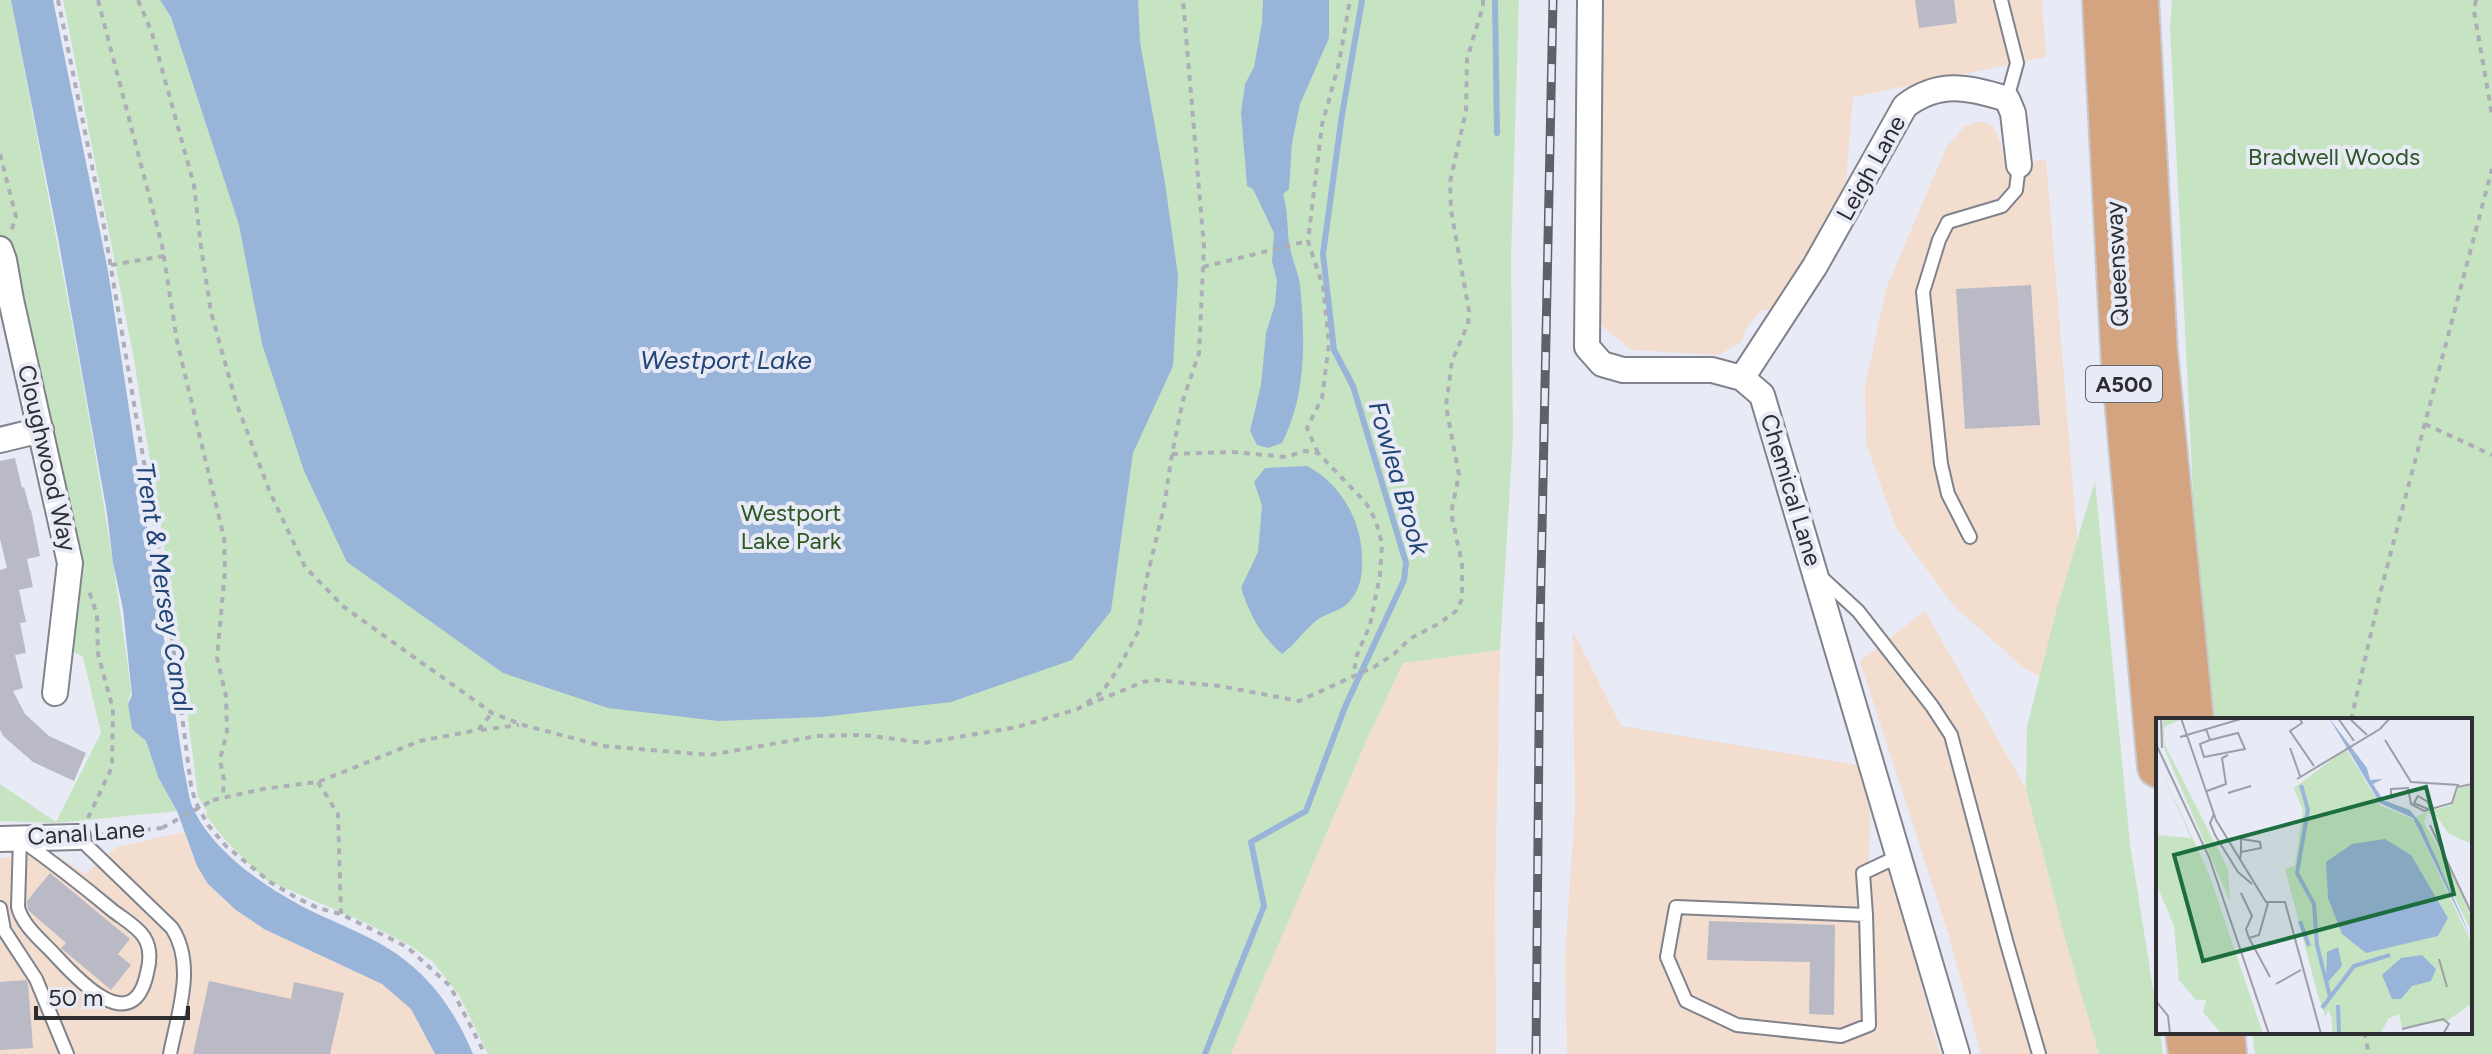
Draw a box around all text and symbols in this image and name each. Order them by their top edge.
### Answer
street label: Leigh Lane [1830,110,1911,225]
park label: Bradwell Woods [2248,142,2420,171]
street label: Queensway [2099,200,2134,328]
water label: Westport Lake [640,344,812,376]
street label: Cloughwood Way [12,362,83,554]
road number: A500 [2086,366,2162,402]
water label: Fowlea Brook [1362,397,1437,560]
street label: Chemical Lane [1755,410,1828,569]
water label: Trent & Mersey Canal [129,460,200,714]
park label: Westport Lake Park [741,498,842,555]
inset map [2156,718,2472,1034]
street label: Canal Lane [26,814,146,851]
scale bar [36,970,188,1020]
text: 50 m [48,983,104,1012]

